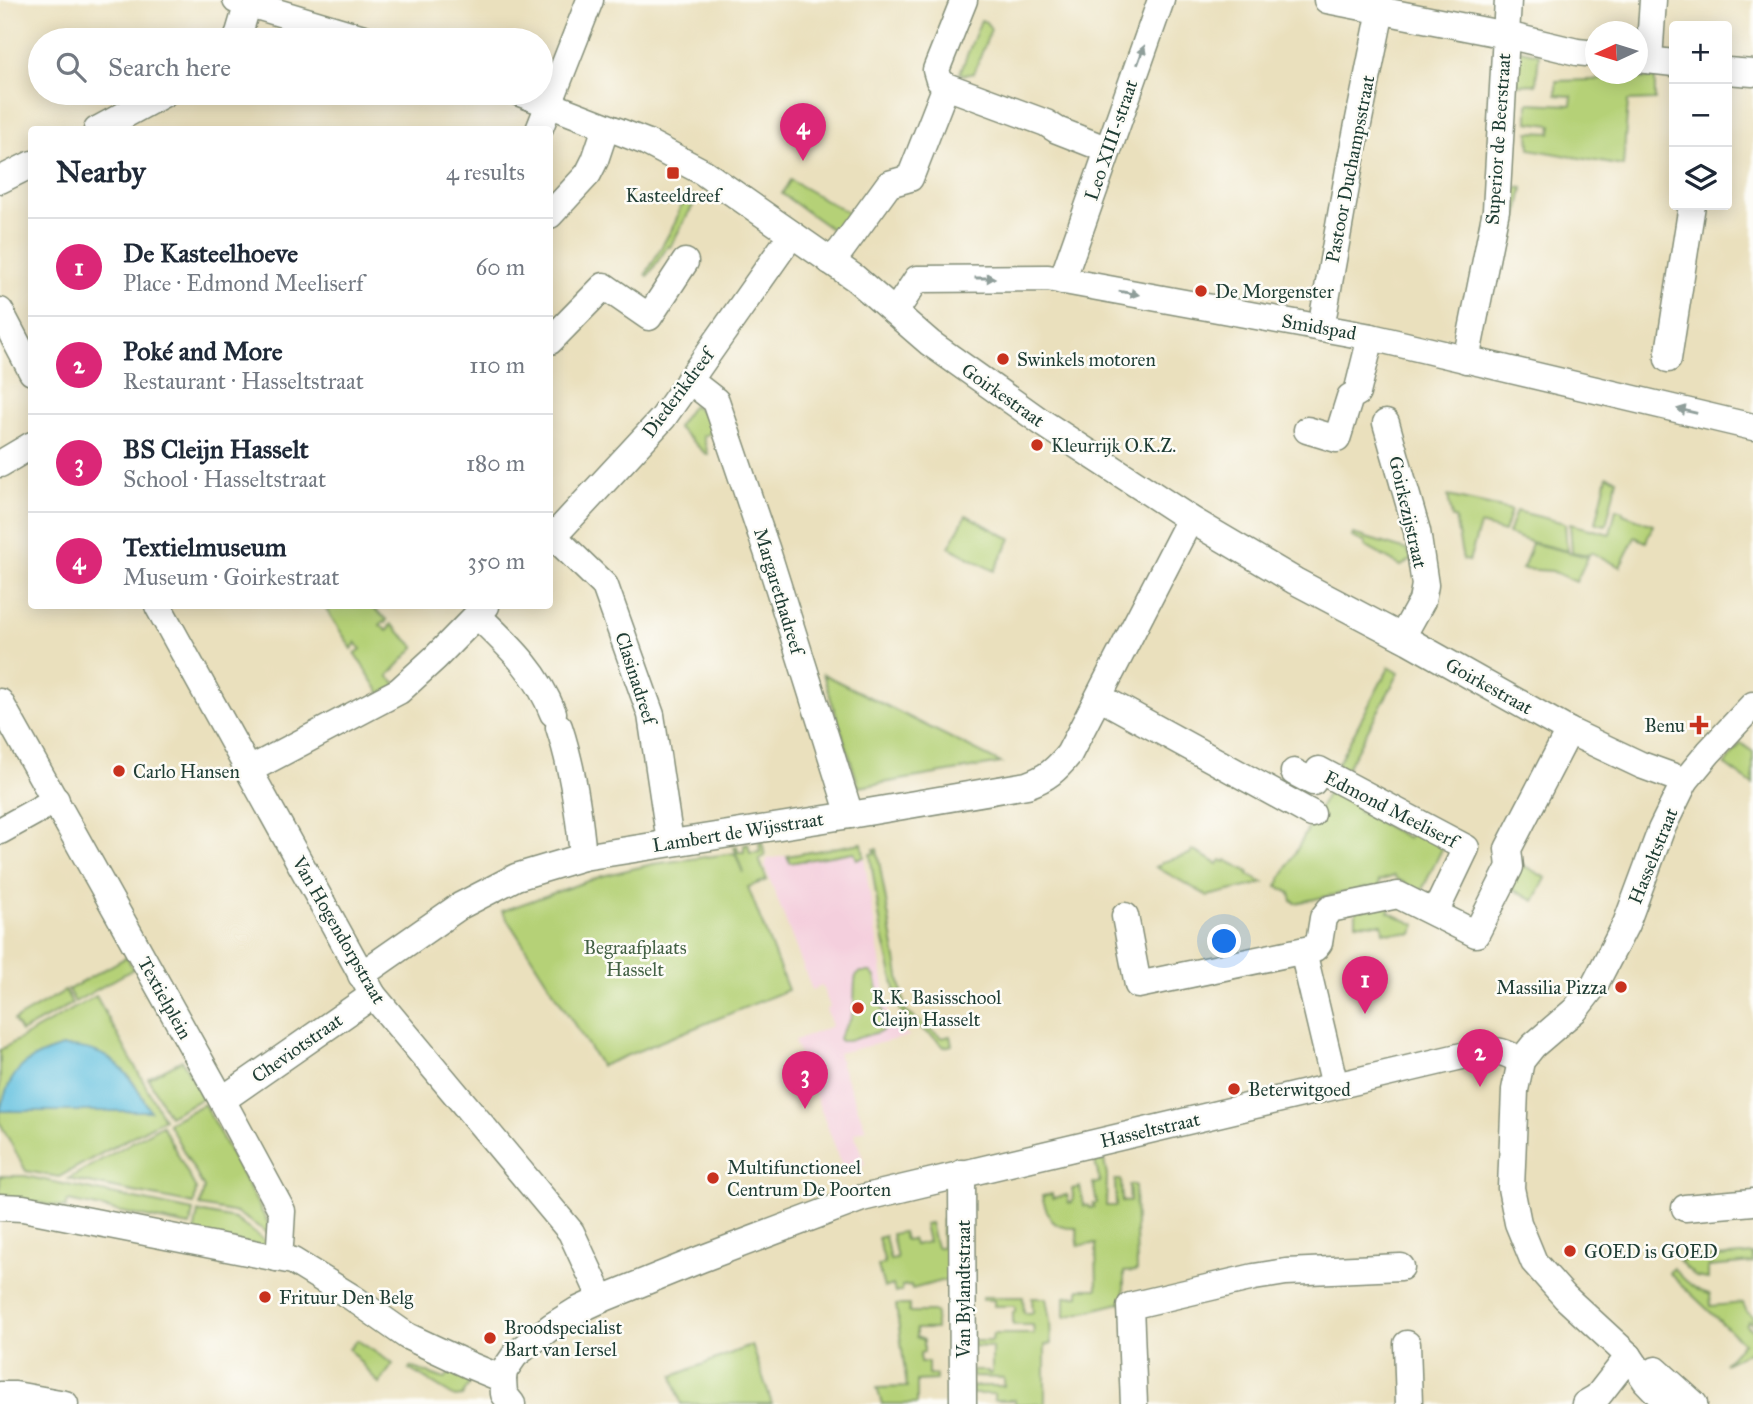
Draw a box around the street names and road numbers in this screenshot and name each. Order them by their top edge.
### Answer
street label: Superior de Beerstraat [1481,52,1515,226]
street label: Pastoor Duchampsstraat [1321,73,1380,265]
street label: Leo XIII-straat [1080,76,1143,203]
street label: Smidspad [1280,309,1359,345]
street label: Diederikdreef [637,342,720,442]
street label: Goirkestraat [957,358,1049,432]
street label: Goirkezijstraat [1384,454,1432,571]
street label: Margarethadreef [748,525,810,660]
street label: Clasinadreef [610,629,662,729]
street label: Goirkestraat [1441,653,1537,719]
street label: Edmond Meeliserf [1320,765,1464,854]
street label: Hasseltstraat [1623,804,1683,907]
street label: Lambert de Wijsstraat [651,807,825,857]
street label: Van Hogendorpstraat [286,851,391,1009]
street label: Textielplein [133,953,197,1043]
street label: Cheviotstraat [247,1008,347,1088]
street label: Hasseltstraat [1098,1107,1202,1153]
street label: Van Bylandtstraat [952,1219,975,1359]

